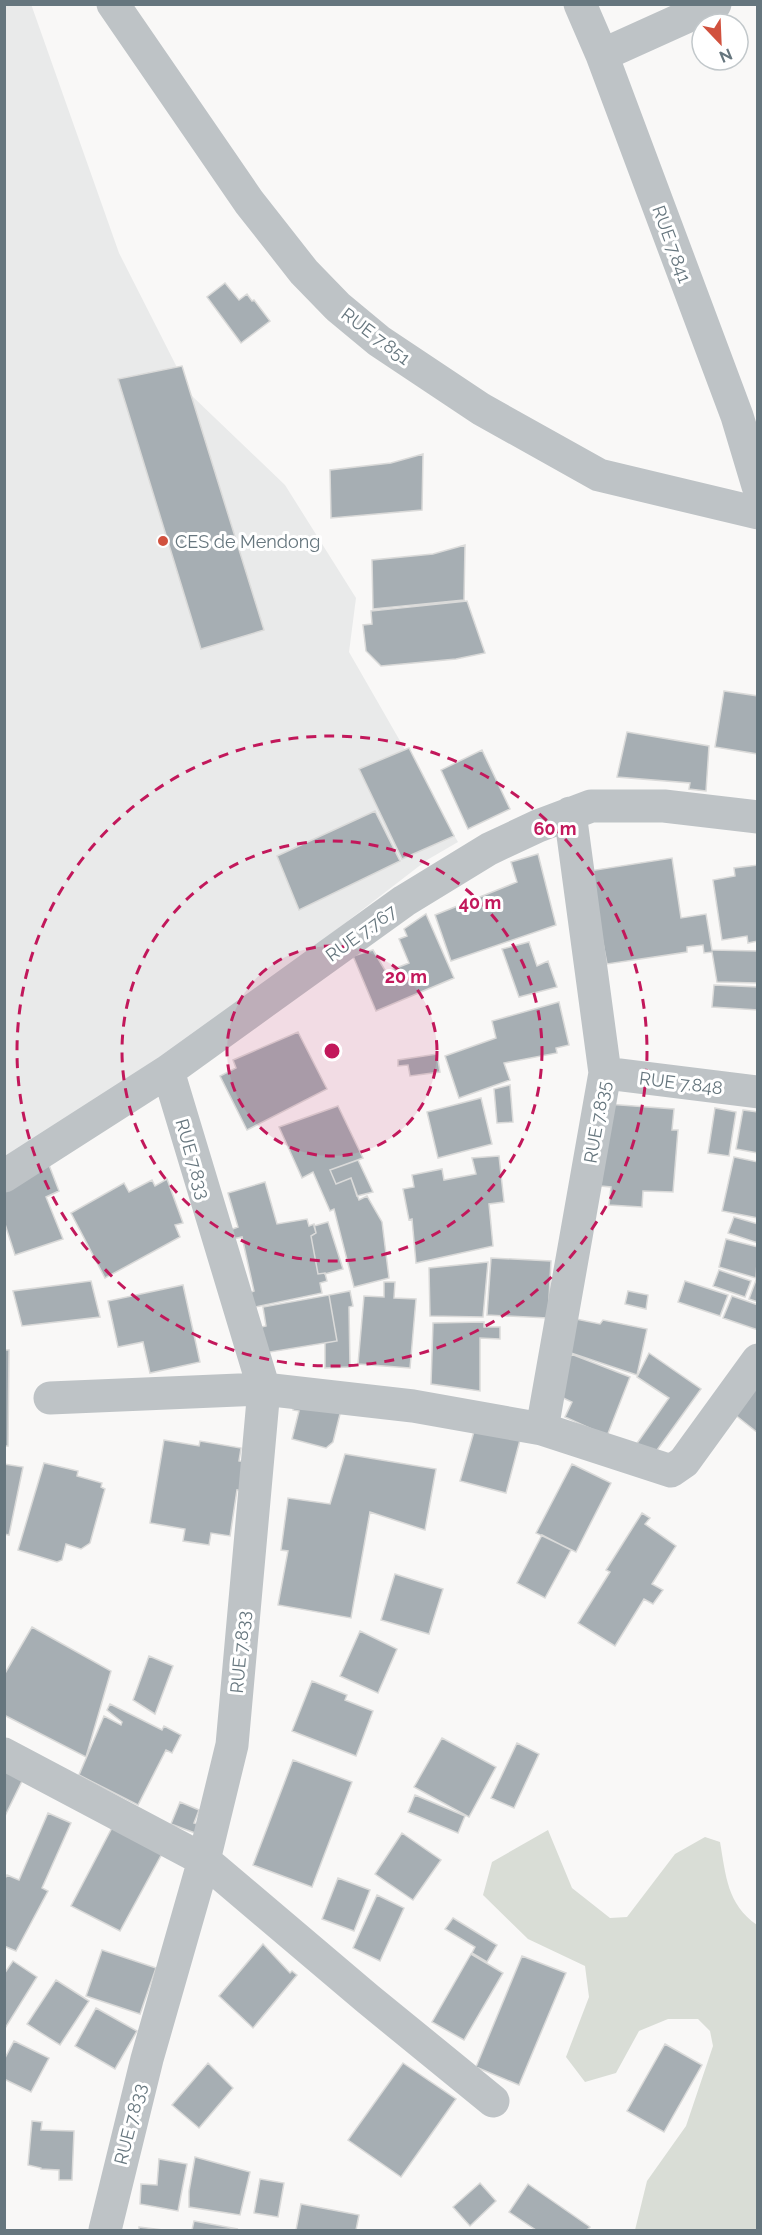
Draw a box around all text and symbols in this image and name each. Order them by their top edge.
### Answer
north arrow [690,12,750,72]
text: N [716,44,735,66]
street label: RUE 7.841 [648,202,696,286]
street label: RUE 7.851 [337,303,415,369]
place label: CES de Mendong [175,531,320,552]
marker: CES de Mendong [156,534,170,548]
text: 60 m [533,818,577,839]
text: 40 m [459,892,501,913]
street label: RUE 7.767 [321,900,401,966]
text: 20 m [385,966,427,987]
centre of rings [322,1041,342,1061]
street label: RUE 7.848 [638,1067,724,1099]
street label: RUE 7.835 [579,1079,615,1165]
street label: RUE 7.833 [172,1116,214,1202]
street label: RUE 7.833 [226,1610,254,1694]
street label: RUE 7.833 [110,2081,150,2167]

